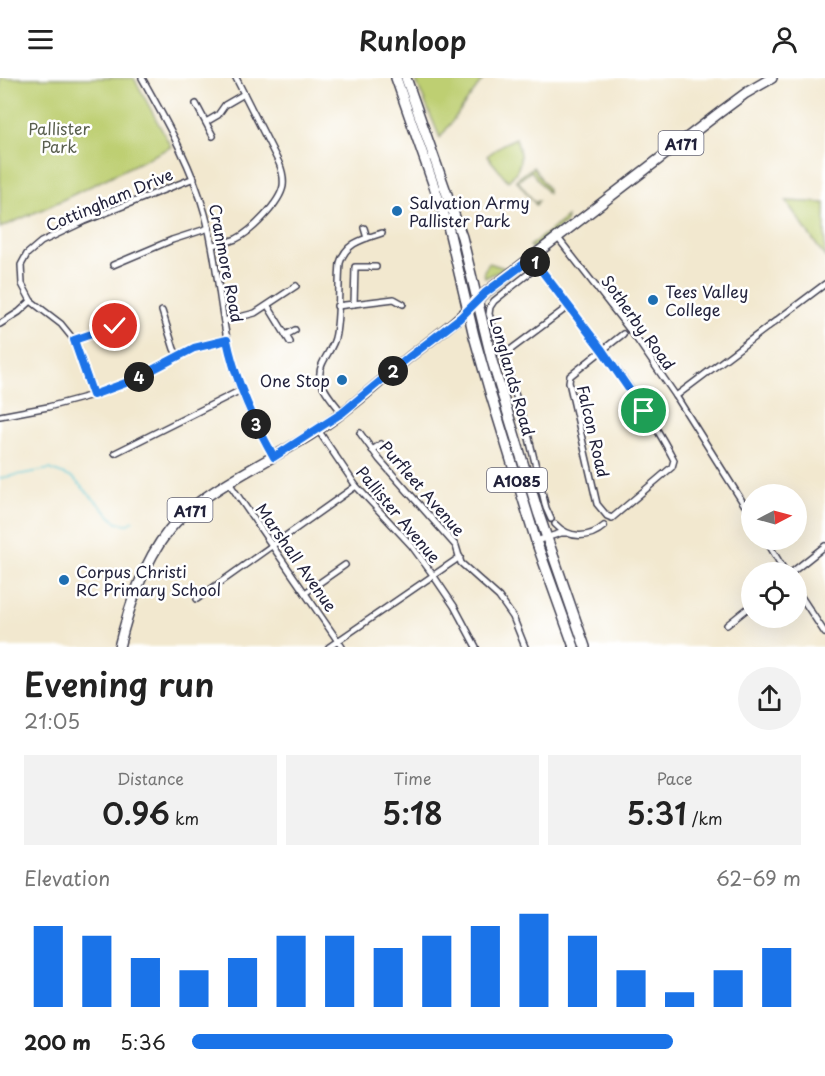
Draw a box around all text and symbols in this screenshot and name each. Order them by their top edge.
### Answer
text: Runloop [359,19,466,60]
icon: menu [24,23,57,56]
icon: person [768,23,801,56]
park label: Pallister Park [28,116,90,158]
road number: A171 [658,131,704,155]
street label: Cottingham Drive [42,161,176,237]
place label: Salvation Army Pallister Park [409,190,530,232]
street label: Cranmore Road [204,202,250,324]
marker: Salvation Army Pallister Park [390,204,404,218]
pin: 1 [520,247,550,277]
text: 1 [531,250,539,274]
street label: Sotherby Road [596,270,682,374]
place label: Tees Valley College [665,279,748,321]
marker: Tees Valley College [646,293,660,307]
pin [89,300,140,351]
icon: check [98,309,131,342]
street label: Longlands Road [485,314,541,438]
pin: 2 [378,356,408,386]
text: 2 [387,359,399,383]
pin: 4 [124,362,154,392]
text: 4 [134,365,144,389]
place label: One Stop [260,368,330,392]
marker: One Stop [335,373,349,387]
street label: Falcon Road [572,382,616,480]
pin [618,385,669,436]
icon: arrive [627,394,660,427]
pin: 3 [241,409,271,439]
text: 3 [251,412,261,436]
street label: Purfleet Avenue [375,435,471,541]
street label: Pallister Avenue [351,460,447,568]
road number: A1085 [487,468,547,492]
north arrow [741,484,807,550]
map controls [741,484,807,628]
road number: A171 [168,498,213,522]
street label: Marshall Avenue [251,498,344,616]
place label: Corpus Christi RC Primary School [76,559,221,601]
button: locate [741,562,807,628]
marker: Corpus Christi RC Primary School [57,573,71,587]
text: Evening run [24,658,215,708]
button: share [738,667,801,730]
text: 21:05 [24,706,80,736]
text: Distance [117,766,184,790]
text: Time [394,766,431,790]
text: Pace [656,766,693,790]
text: 0.96 [102,790,170,835]
text: 5:18 [382,790,443,835]
text: 5:31 [627,790,687,835]
text: km [170,806,199,830]
text: /km [687,806,722,830]
text: Elevation [24,863,110,893]
text: 62–69 m [716,863,801,893]
text: 200 m [24,1027,91,1057]
text: 5:36 [120,1027,166,1057]

